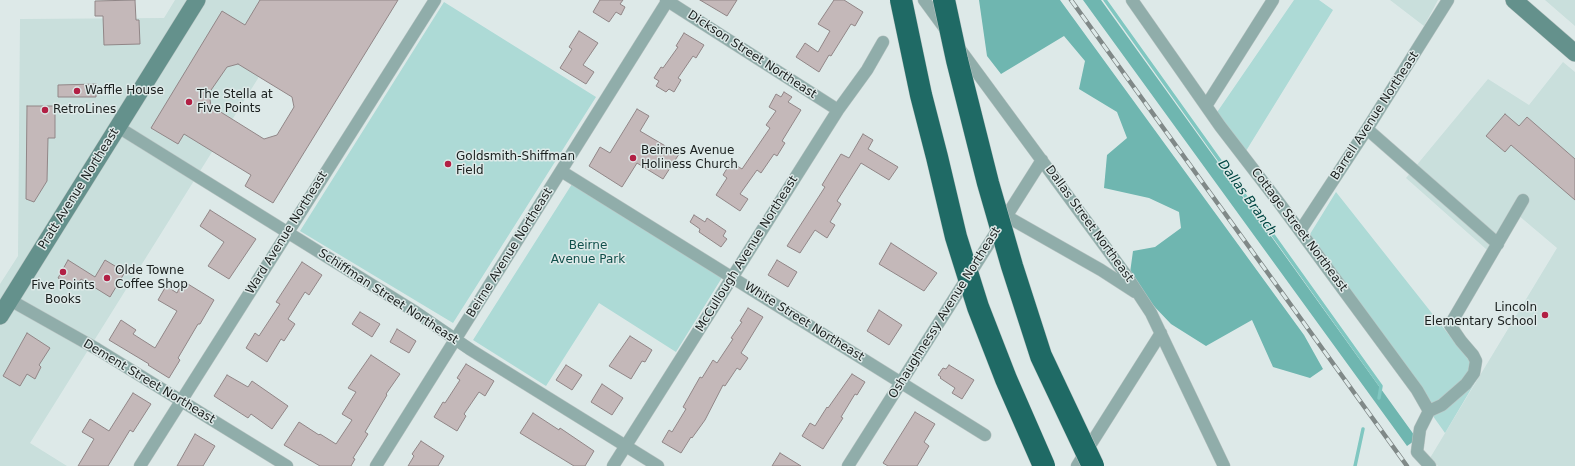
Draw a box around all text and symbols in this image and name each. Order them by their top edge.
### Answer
street label: Dickson Street Northeast [685,8,819,102]
street label: Barrell Avenue Northeast [1328,49,1422,183]
place label: Waffle House [85,84,164,98]
marker: Waffle House [72,86,82,96]
place label: The Stella at Five Points [197,88,273,116]
marker: The Stella at Five Points [184,97,194,107]
place label: RetroLines [53,103,116,117]
marker: RetroLines [40,105,50,115]
street label: Pratt Avenue Northeast [36,126,122,252]
place label: Beirnes Avenue Holiness Church [641,144,738,172]
place label: Goldsmith-Shiffman Field [456,150,575,178]
marker: Beirnes Avenue Holiness Church [628,153,638,163]
water label: Dallas Branch [1214,157,1280,239]
marker: Goldsmith-Shiffman Field [443,159,453,169]
street label: Dallas Street Northeast [1042,163,1136,285]
street label: Cottage Street Northeast [1248,165,1350,295]
street label: Ward Avenue Northeast [243,169,331,297]
street label: McCullough Avenue Northeast [693,173,801,335]
street label: Beirne Avenue Northeast [464,186,556,320]
street label: Oshaughnessy Avenue Northeast [886,225,1004,401]
park label: Beirne Avenue Park [551,239,625,267]
street label: Schiffman Street Northeast [316,246,460,348]
place label: Olde Towne Coffee Shop [115,264,188,292]
marker: Five Points Books [58,267,68,277]
marker: Olde Towne Coffee Shop [102,273,112,283]
place label: Five Points Books [31,279,95,307]
street label: White Street Northeast [742,279,866,365]
place label: Lincoln Elementary School [1424,301,1537,329]
marker: Lincoln Elementary School [1540,310,1550,320]
street label: Dement Street Northeast [80,337,218,427]

